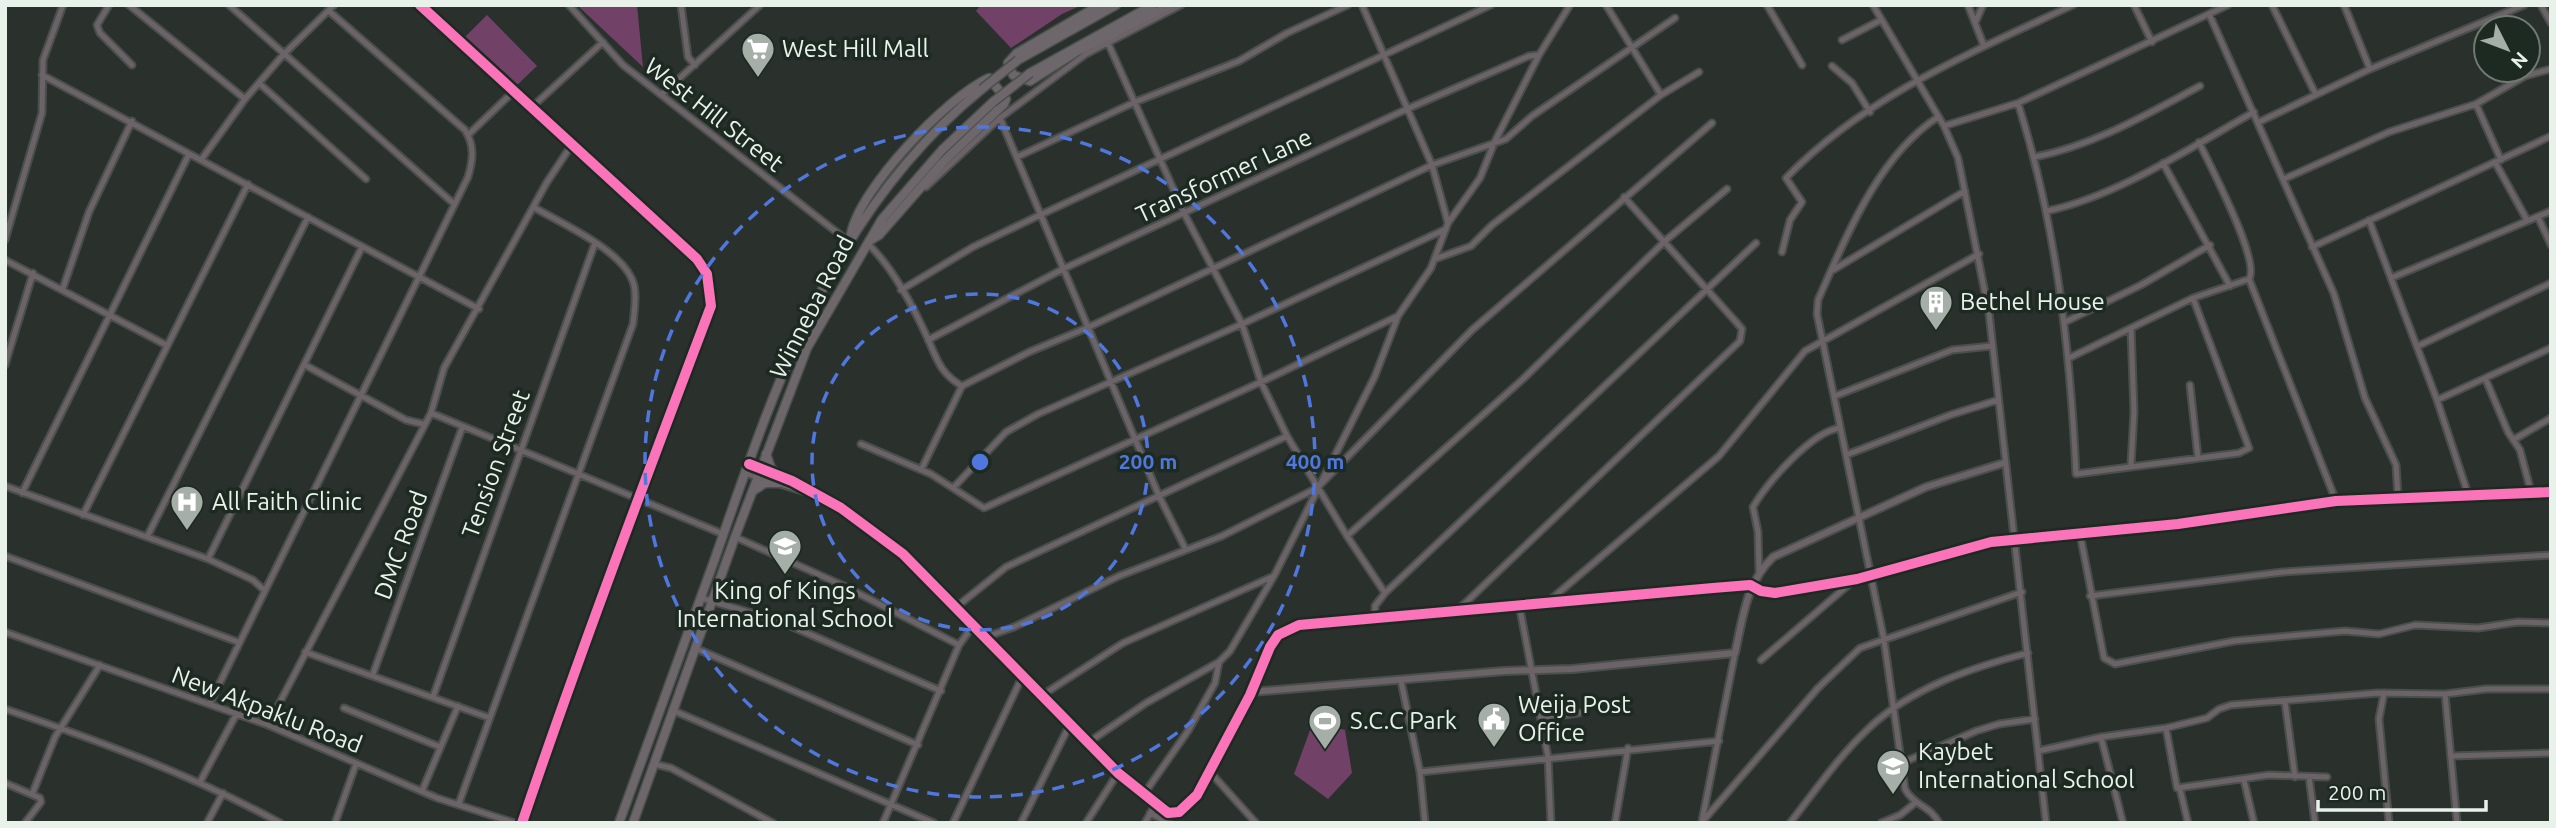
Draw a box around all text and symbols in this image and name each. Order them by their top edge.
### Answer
north arrow [2472,14,2542,84]
supermarket icon: West Hill Mall [739,30,777,79]
place label: West Hill Mall [782,35,929,62]
text: N [2507,48,2533,73]
street label: West Hill Street [640,52,789,177]
street label: Transformer Lane [1132,123,1316,228]
street label: Winneba Road [764,231,859,383]
building icon: Bethel House [1917,283,1955,332]
place label: Bethel House [1960,288,2105,315]
street label: Tension Street [456,386,535,542]
text: 200 m [1119,449,1177,473]
text: 400 m [1286,449,1344,473]
centre of rings [968,450,992,474]
hospital icon: All Faith Clinic [168,483,206,532]
street label: DMC Road [368,487,433,603]
place label: All Faith Clinic [212,488,362,515]
school or university icon: King of Kings International School [766,527,804,576]
place label: King of Kings International School [677,577,893,632]
street label: New Akpaklu Road [168,661,366,758]
place label: Weija Post Office [1518,691,1631,746]
public building icon: Weija Post Office [1475,700,1513,749]
sports icon: S.C.C Park [1306,702,1344,751]
place label: S.C.C Park [1350,707,1457,734]
place label: Kaybet International School [1918,738,2135,793]
school or university icon: Kaybet International School [1874,747,1912,796]
scale bar [2318,768,2486,812]
text: 200 m [2328,780,2386,804]

